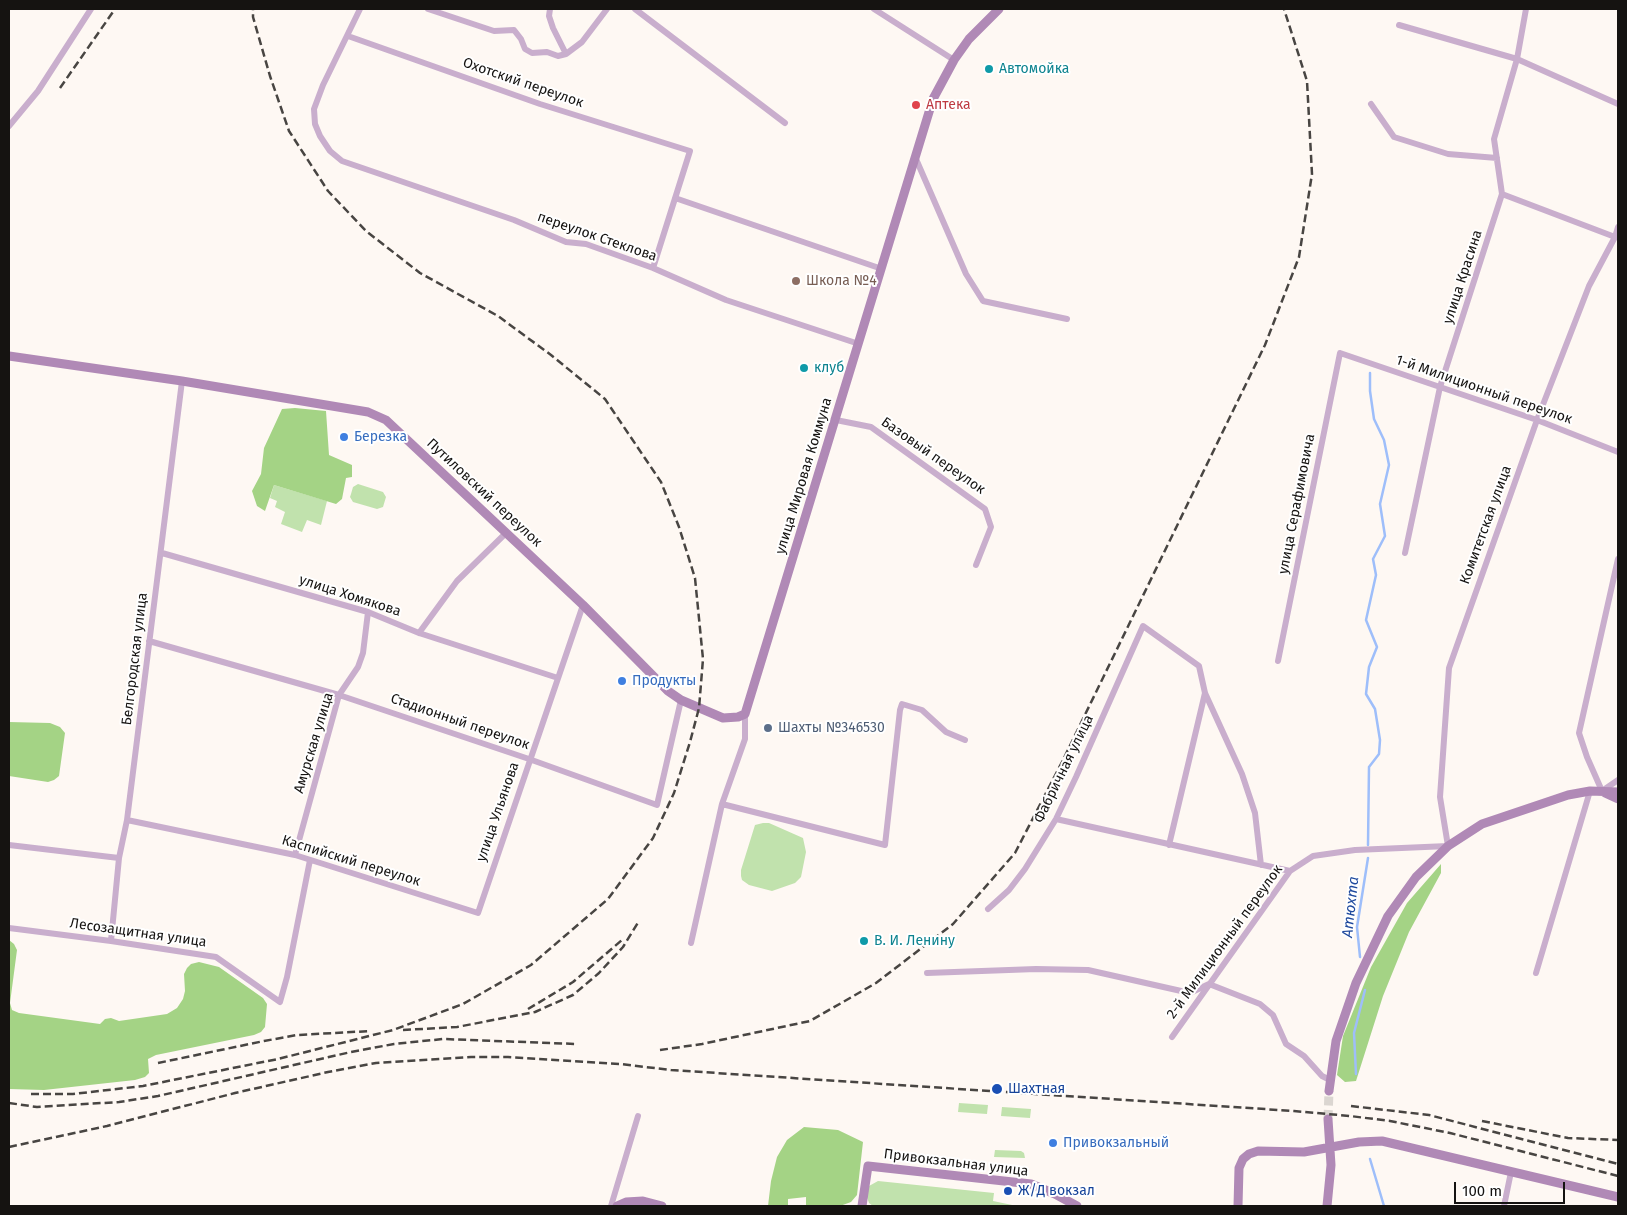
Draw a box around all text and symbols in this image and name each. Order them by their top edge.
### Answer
street label: Охотский переулок [460,54,586,112]
place label: Автомойка [999,61,1069,77]
marker: Автомойка [983,63,995,75]
place label: Аптека [926,97,971,113]
marker: Аптека [910,99,922,111]
street label: переулок Стеклова [535,209,659,265]
street label: улица Красина [1440,228,1486,326]
place label: Школа №4 [806,273,877,289]
marker: Школа №4 [790,275,802,287]
street label: 1-й Милиционный переулок [1394,352,1574,428]
place label: клуб [814,360,844,376]
marker: клуб [798,362,810,374]
street label: улица Мировая Коммуна [772,396,836,556]
street label: Базовый переулок [878,414,988,498]
place label: Березка [354,429,407,445]
marker: Березка [338,431,350,443]
street label: улица Серафимовича [1275,432,1319,576]
street label: Путиловский переулок [423,435,545,551]
street label: Комитетская улица [1457,463,1515,587]
street label: улица Хомякова [297,572,403,620]
street label: Белгородская улица [119,592,151,726]
place label: Продукты [632,673,696,689]
marker: Продукты [616,675,628,687]
street label: Стадионный переулок [388,690,532,754]
street label: Амурская улица [291,691,337,795]
street label: Фабричная улица [1031,712,1097,826]
place label: Шахты №346530 [778,720,885,736]
marker: Шахты №346530 [762,722,774,734]
street label: улица Ульянова [473,760,523,864]
street label: Каспийский переулок [280,832,422,890]
street label: 2-й Милиционный переулок [1163,862,1287,1022]
water label: Атюхта [1339,876,1363,938]
street label: Лесозащитная улица [69,915,207,951]
place label: В. И. Ленину [874,933,955,949]
marker: В. И. Ленину [858,935,870,947]
place label: Шахтная [1008,1081,1065,1097]
marker: Шахтная [990,1082,1004,1096]
place label: Привокзальный [1063,1135,1169,1151]
marker: Привокзальный [1047,1137,1059,1149]
street label: Привокзальная улица [883,1146,1029,1180]
scale bar [1457,1172,1568,1204]
text: 100 m [1462,1182,1502,1200]
place label: Ж/Д вокзал [1018,1183,1095,1199]
marker: Ж/Д вокзал [1002,1185,1014,1197]

